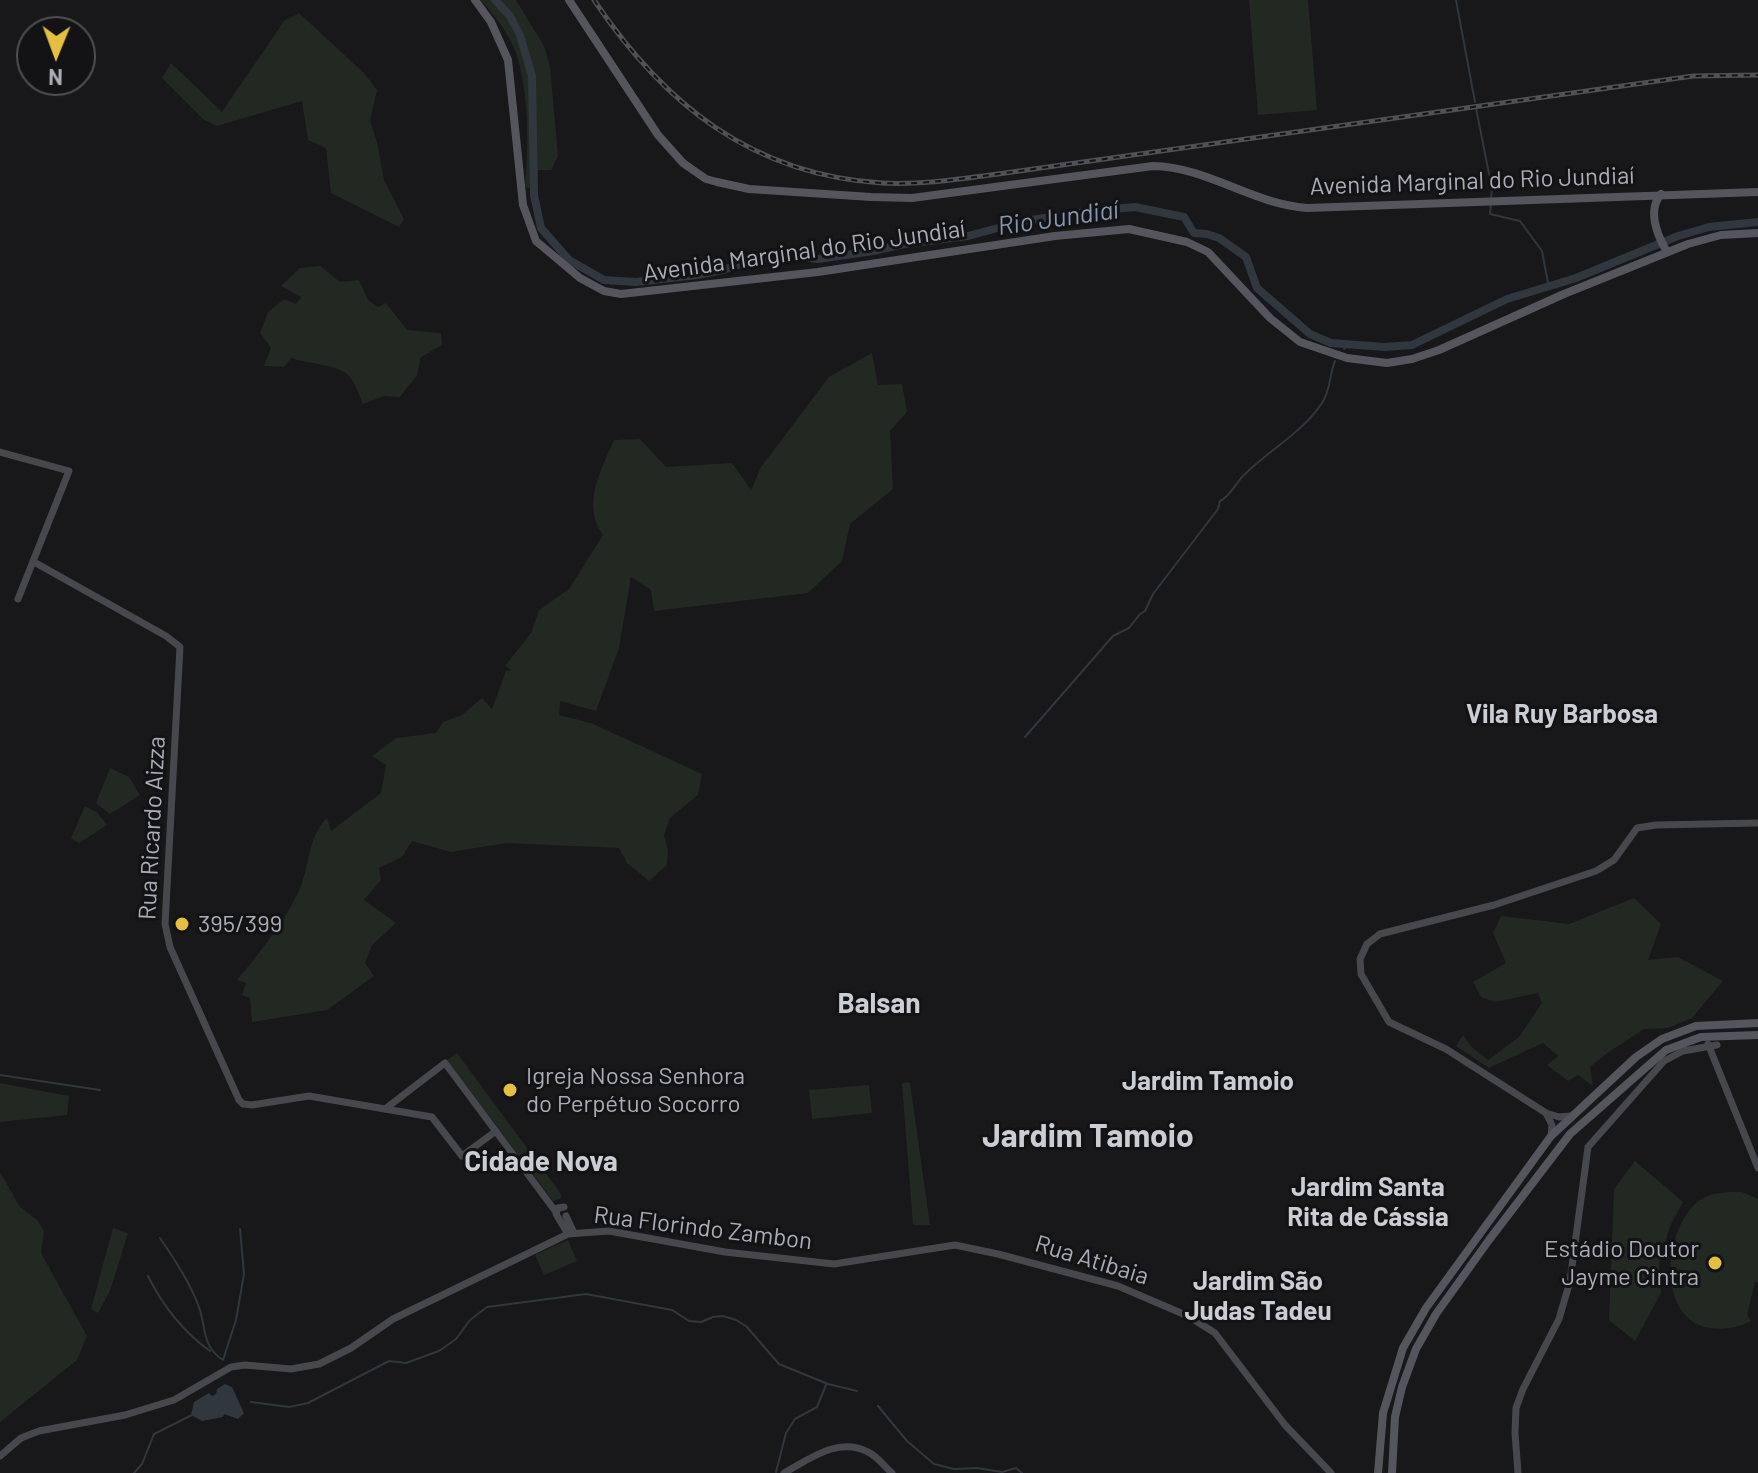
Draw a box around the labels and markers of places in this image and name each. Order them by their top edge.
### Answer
place label: 395/399 [198,910,282,938]
marker: 395/399 [173,915,191,933]
place label: Igreja Nossa Senhora do Perpétuo Socorro [526,1062,745,1118]
marker: Igreja Nossa Senhora do Perpétuo Socorro [501,1081,519,1099]
place label: Estádio Doutor Jayme Cintra [1544,1235,1699,1291]
marker: Estádio Doutor Jayme Cintra [1706,1254,1724,1272]

